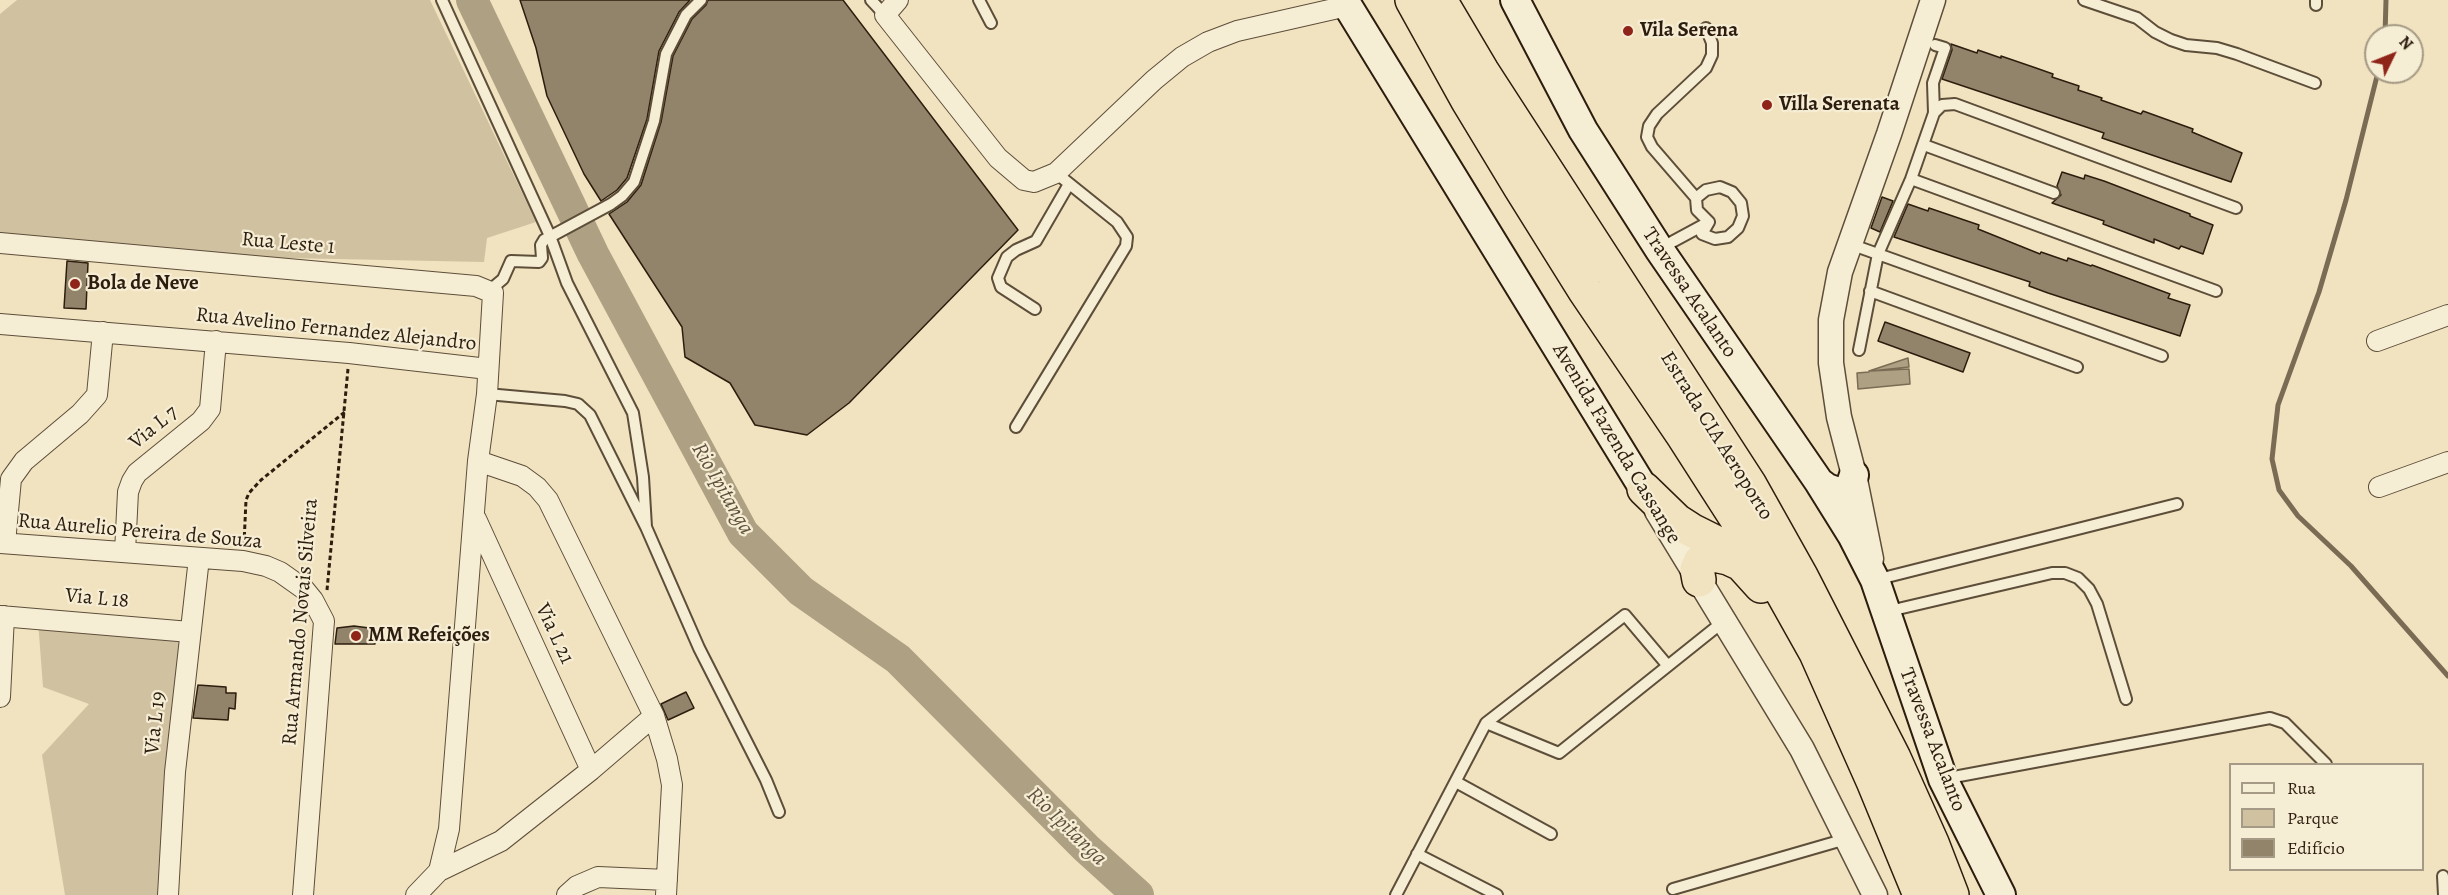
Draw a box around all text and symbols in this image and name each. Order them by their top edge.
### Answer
place label: Vila Serena [1640,18,1738,44]
marker: Vila Serena [1621,24,1635,38]
north arrow [2364,24,2424,84]
text: N [2394,31,2418,55]
place label: Villa Serenata [1779,92,1900,118]
marker: Villa Serenata [1760,98,1774,112]
street label: Travessa Acalanto [1636,223,1742,363]
street label: Rua Leste 1 [240,227,336,261]
place label: Bola de Neve [87,271,199,297]
marker: Bola de Neve [68,277,82,291]
street label: Rua Avelino Fernandez Alejandro [194,303,478,357]
street label: Avenida Fazenda Cassange [1546,339,1686,549]
street label: Estrada CIA Aeroporto [1654,347,1778,525]
street label: Via L 7 [125,401,183,455]
water label: Rio Ipitanga [685,438,759,540]
street label: Rua Armando Novais Silveira [278,497,324,747]
street label: Rua Aurelio Pereira de Souza [17,509,263,555]
street label: Via L 18 [64,584,130,614]
street label: Via L 21 [529,600,579,668]
place label: MM Refeições [368,623,490,649]
marker: MM Refeições [349,629,363,643]
street label: Travessa Acalanto [1893,665,1971,815]
street label: Via L 19 [140,690,172,756]
legend [2229,763,2424,871]
text: Rua [2287,776,2316,800]
water label: Rio Ipitanga [1020,782,1112,872]
text: Parque [2287,806,2339,830]
text: Edifício [2287,836,2345,860]

